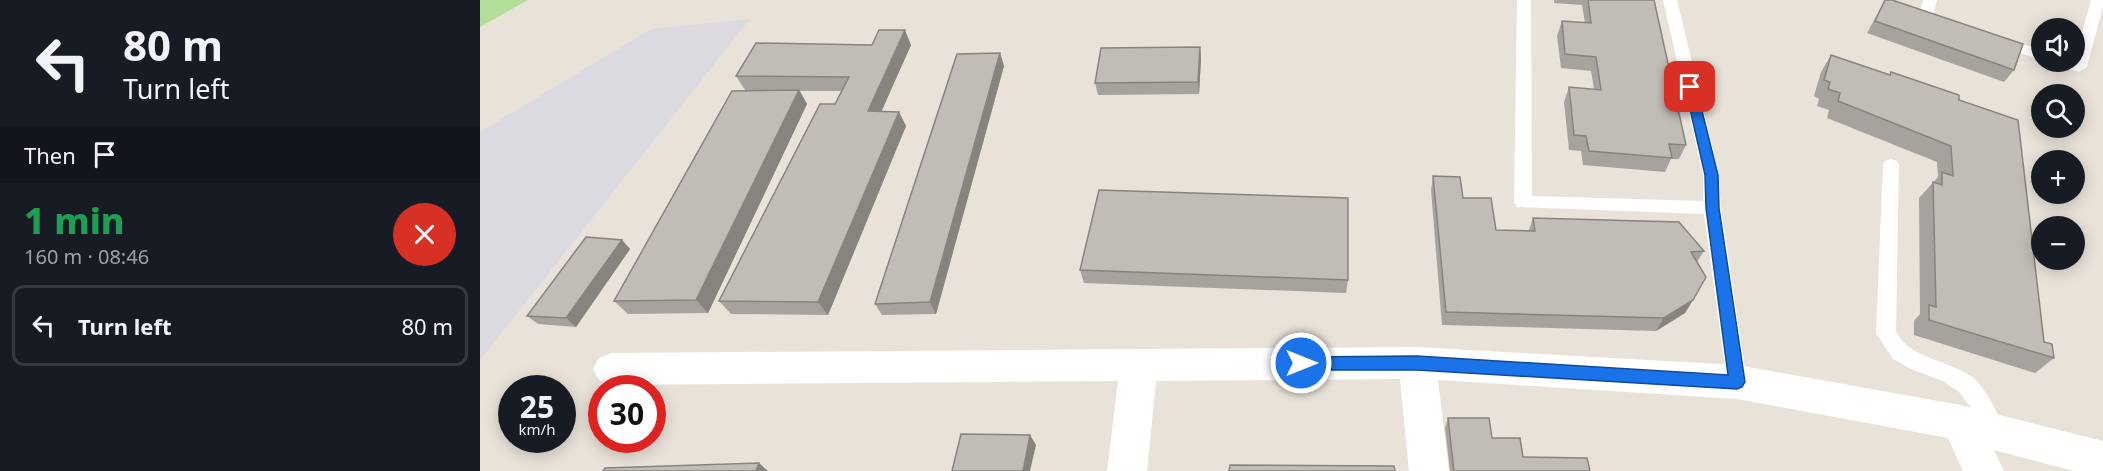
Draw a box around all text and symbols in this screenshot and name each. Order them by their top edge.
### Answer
text: 80 m [123,16,223,73]
map controls [2031,18,2085,270]
button: sound [2031,18,2085,72]
icon: left [24,24,102,102]
pin [1664,61,1715,112]
text: Turn left [123,70,229,107]
icon: arrive [1673,70,1706,103]
button: search [2031,84,2085,138]
icon: arrive [88,138,121,171]
text: Then [24,140,76,170]
button: + [2031,150,2085,204]
text: 1 min [24,196,125,245]
button: close [393,203,456,266]
button: − [2031,216,2085,270]
text: 160 m · 08:46 [24,243,149,270]
icon: left [27,309,60,342]
text: Turn left [78,311,172,341]
text: 80 m [402,311,453,341]
position arrow [1269,331,1333,395]
speed limit sign: 30 [588,375,666,453]
text: 25 [520,386,554,427]
text: km/h [519,419,555,439]

